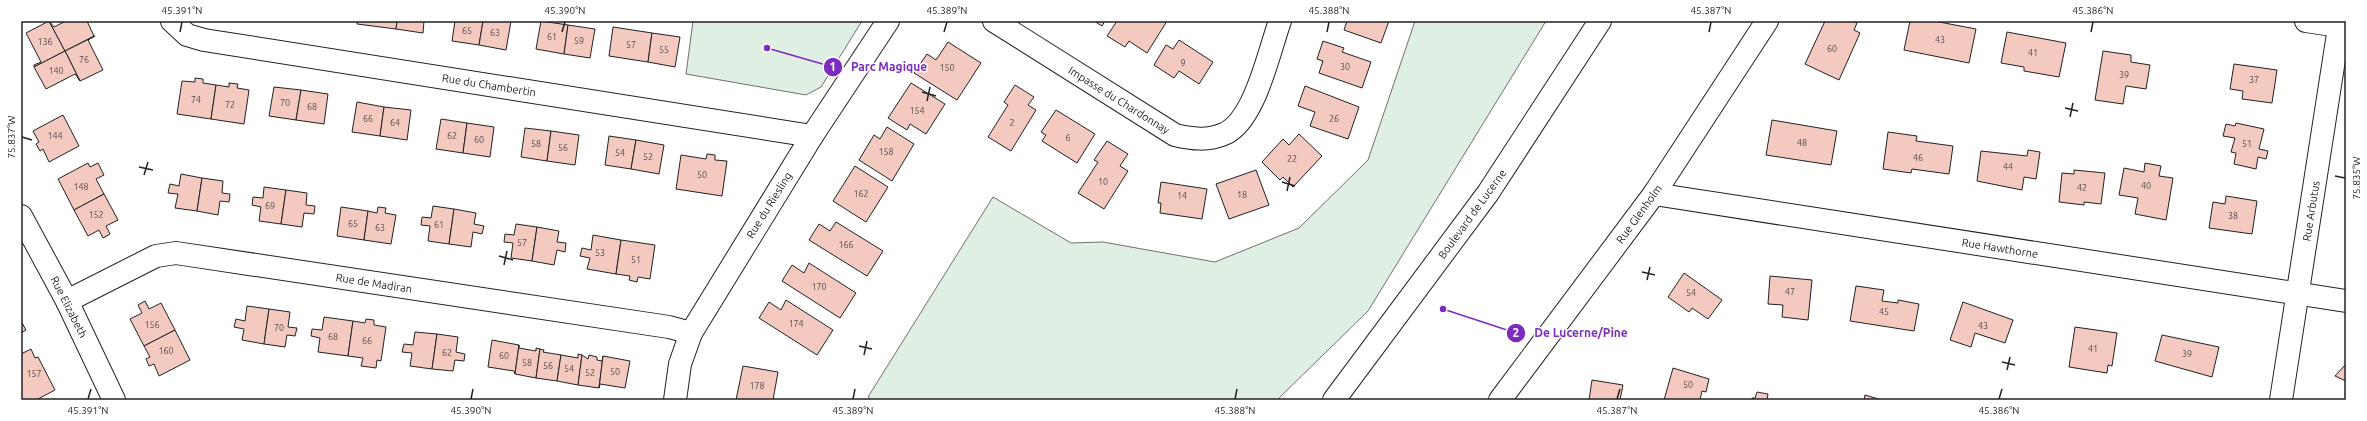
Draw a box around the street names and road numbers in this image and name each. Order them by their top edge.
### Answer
street label: Impasse du Chardonnay [1066,64,1172,136]
street label: Rue du Chambertin [441,72,537,98]
street label: Boulevard de Lucerne [1436,167,1508,261]
street label: Rue du Riesling [744,170,794,240]
street label: Rue Arbutus [2300,180,2322,242]
street label: Rue Glenholm [1614,182,1664,246]
street label: Rue Hawthorne [1961,236,2039,260]
street label: Rue de Madiran [335,271,413,295]
street label: Rue Elizabeth [48,274,90,340]

